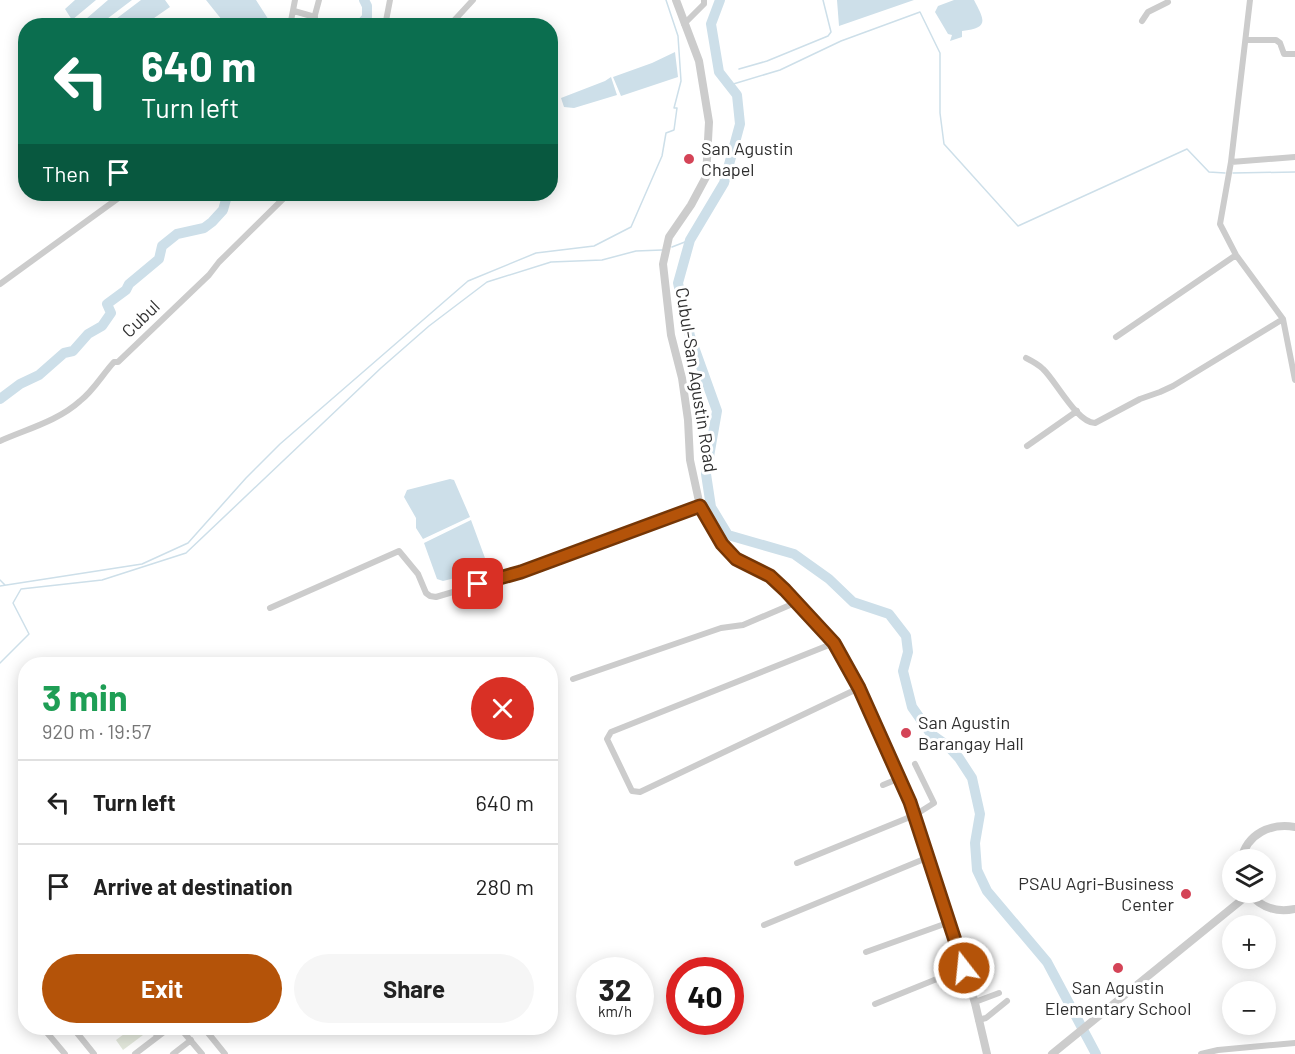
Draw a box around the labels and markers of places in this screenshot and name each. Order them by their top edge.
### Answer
place label: San Agustin Chapel [701,137,793,180]
marker: San Agustin Chapel [682,152,696,166]
pin [452,558,503,609]
place label: San Agustin Barangay Hall [918,711,1024,754]
marker: San Agustin Barangay Hall [899,726,913,740]
place label: PSAU Agri-Business Center [1018,872,1174,915]
marker: PSAU Agri-Business Center [1179,887,1193,901]
marker: San Agustin Elementary School [1111,961,1125,975]
place label: San Agustin Elementary School [1045,976,1191,1019]

